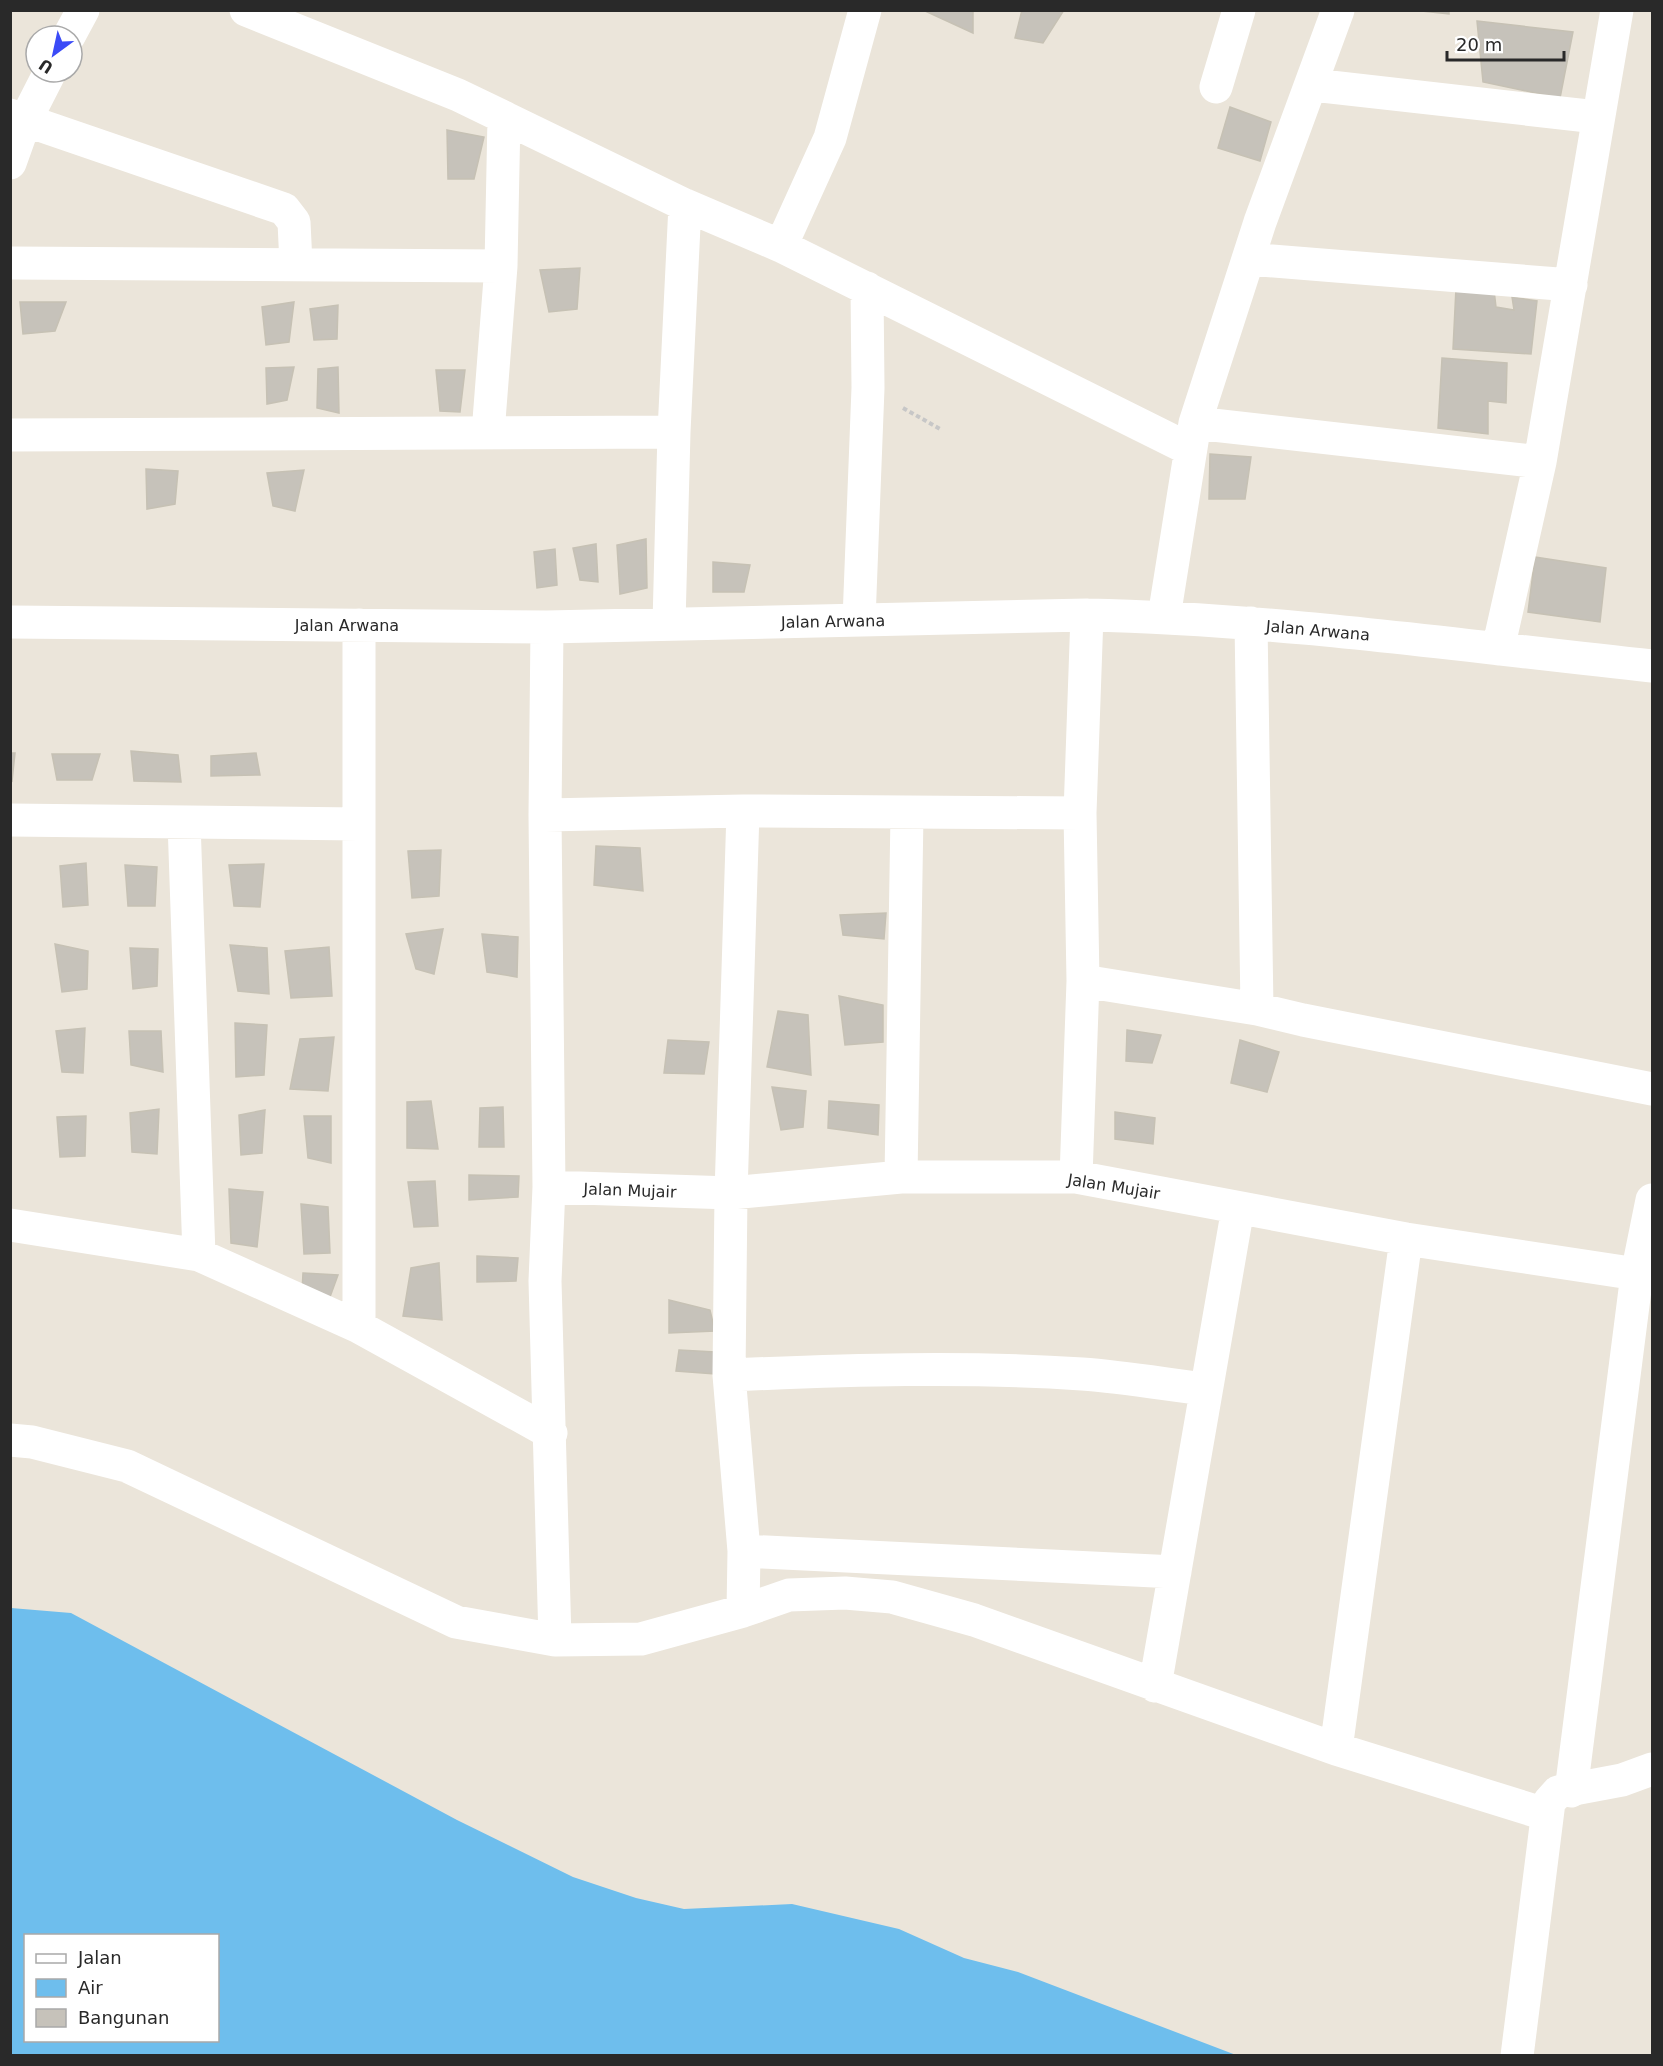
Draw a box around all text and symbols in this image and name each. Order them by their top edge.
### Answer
north arrow [24,24,84,84]
scale bar [1447,24,1564,62]
text: 20 m [1456,34,1502,55]
text: U [35,55,57,78]
street label: Jalan Arwana [780,611,885,632]
street label: Jalan Arwana [294,616,399,635]
street label: Jalan Arwana [1264,616,1371,645]
street label: Jalan Mujair [1065,1170,1162,1203]
street label: Jalan Mujair [582,1179,677,1202]
legend [24,1934,219,2042]
text: Jalan [77,1947,122,1968]
text: Air [78,1977,103,1998]
text: Bangunan [78,2007,169,2028]

